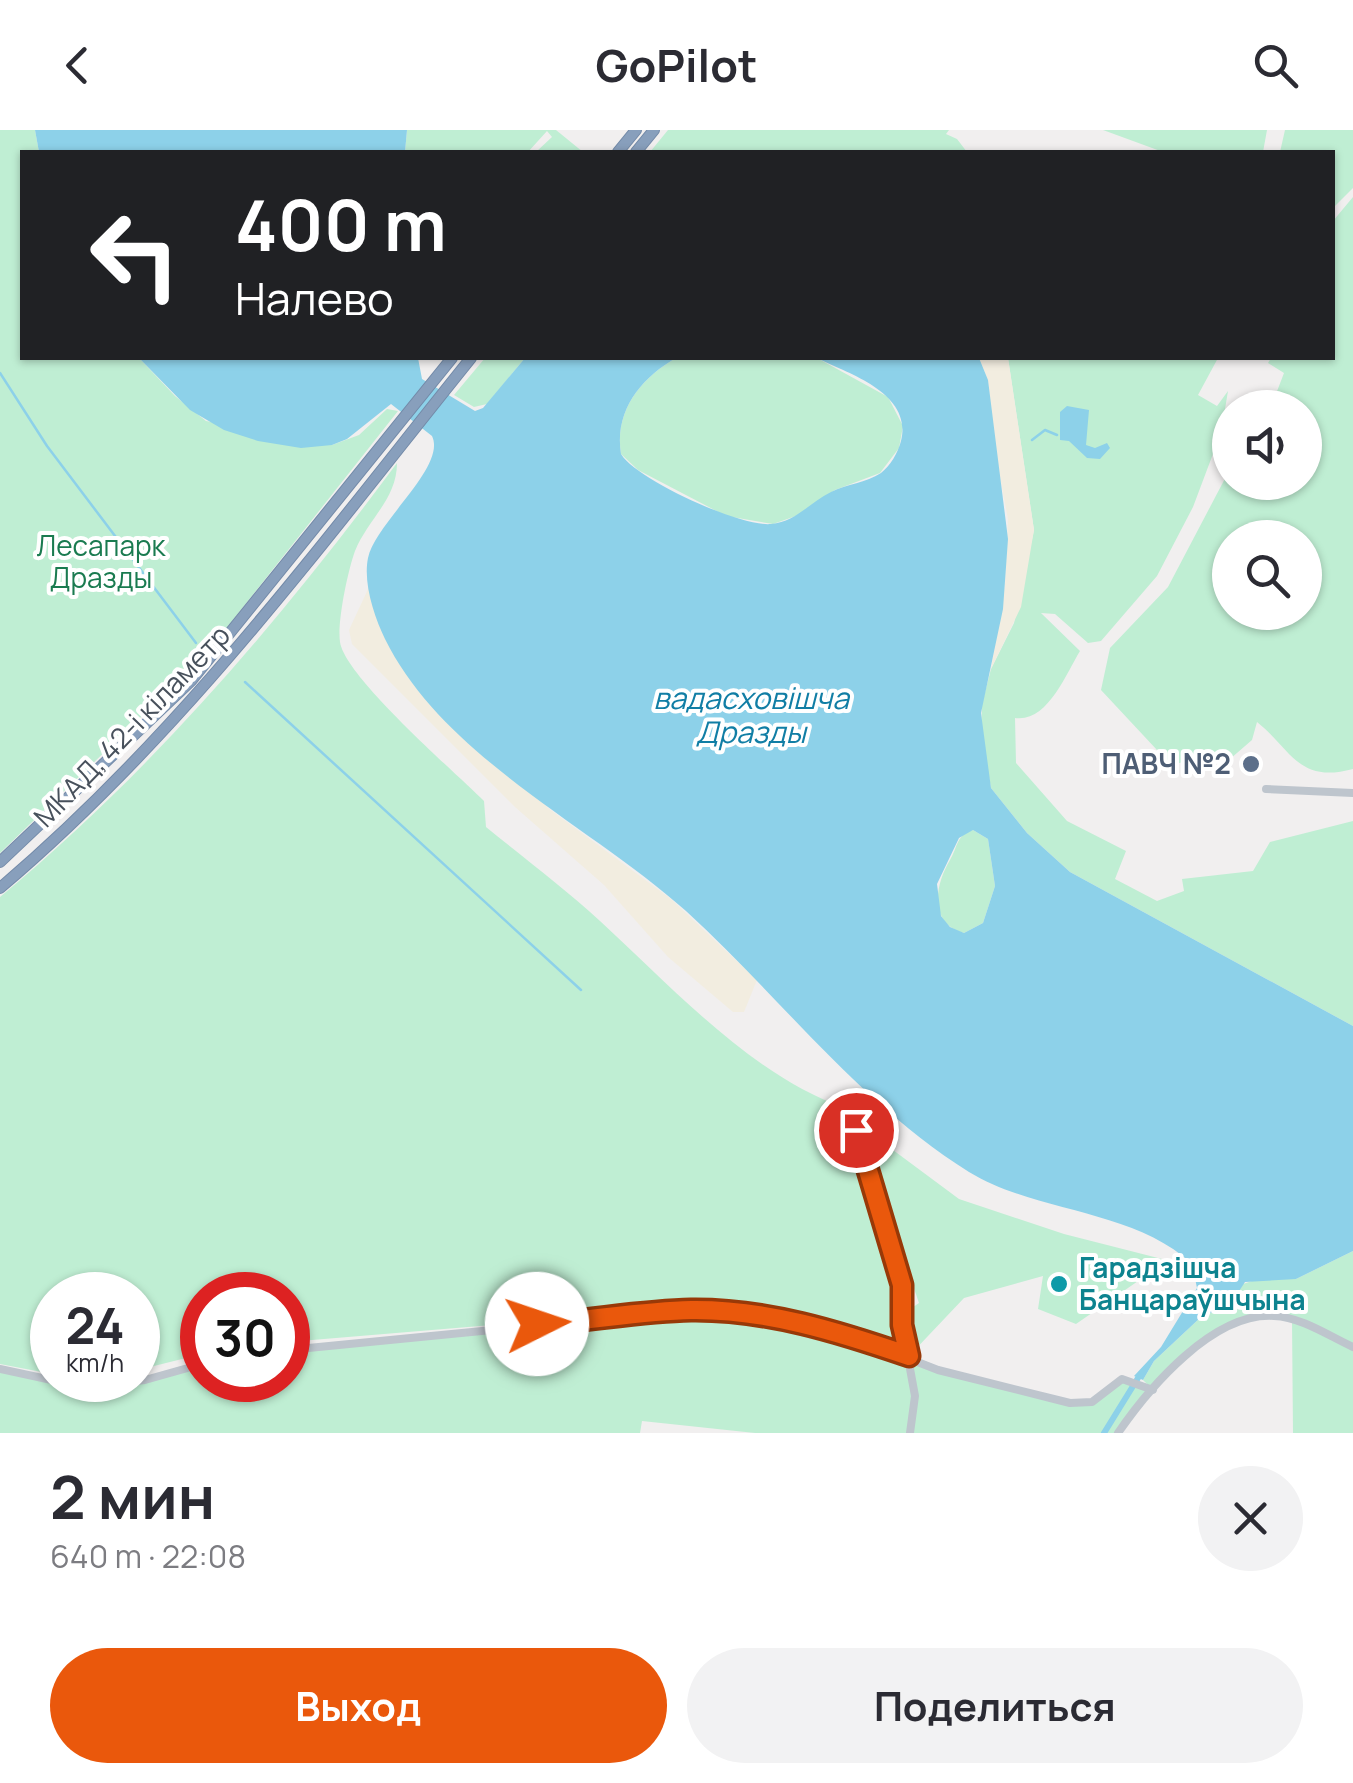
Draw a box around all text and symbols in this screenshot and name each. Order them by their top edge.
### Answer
text: GoPilot [595,34,758,96]
icon: back [50,38,105,93]
icon: search [1248,38,1303,93]
text: 400 m [235,176,447,272]
icon: left [70,190,200,320]
text: Налево [235,267,394,329]
map controls [1212,390,1322,630]
button: sound [1212,390,1322,500]
button: search [1212,520,1322,630]
park label: Лесапарк Дразды [37,526,167,596]
street label: МКАД, 42-і кіламетр [25,616,238,835]
water label: вадасховішча Дразды [653,677,850,752]
place label: ПАВЧ №2 [1101,744,1231,782]
marker: ПАВЧ №2 [1240,753,1262,775]
pin [814,1088,899,1173]
icon: arrive [829,1103,884,1158]
place label: Гарадзішча Банцараўшчына [1079,1248,1306,1318]
speed limit sign: 30 [180,1272,310,1402]
position arrow [485,1272,589,1376]
marker: Гарадзішча Банцараўшчына [1048,1273,1070,1295]
text: 24 [65,1291,125,1359]
text: km/h [66,1345,124,1380]
text: 2 мин [50,1455,215,1537]
button: close [1198,1466,1303,1571]
text: 640 m · 22:08 [50,1534,246,1578]
button: Выход [50,1648,667,1763]
button: Поделиться [687,1648,1303,1763]

